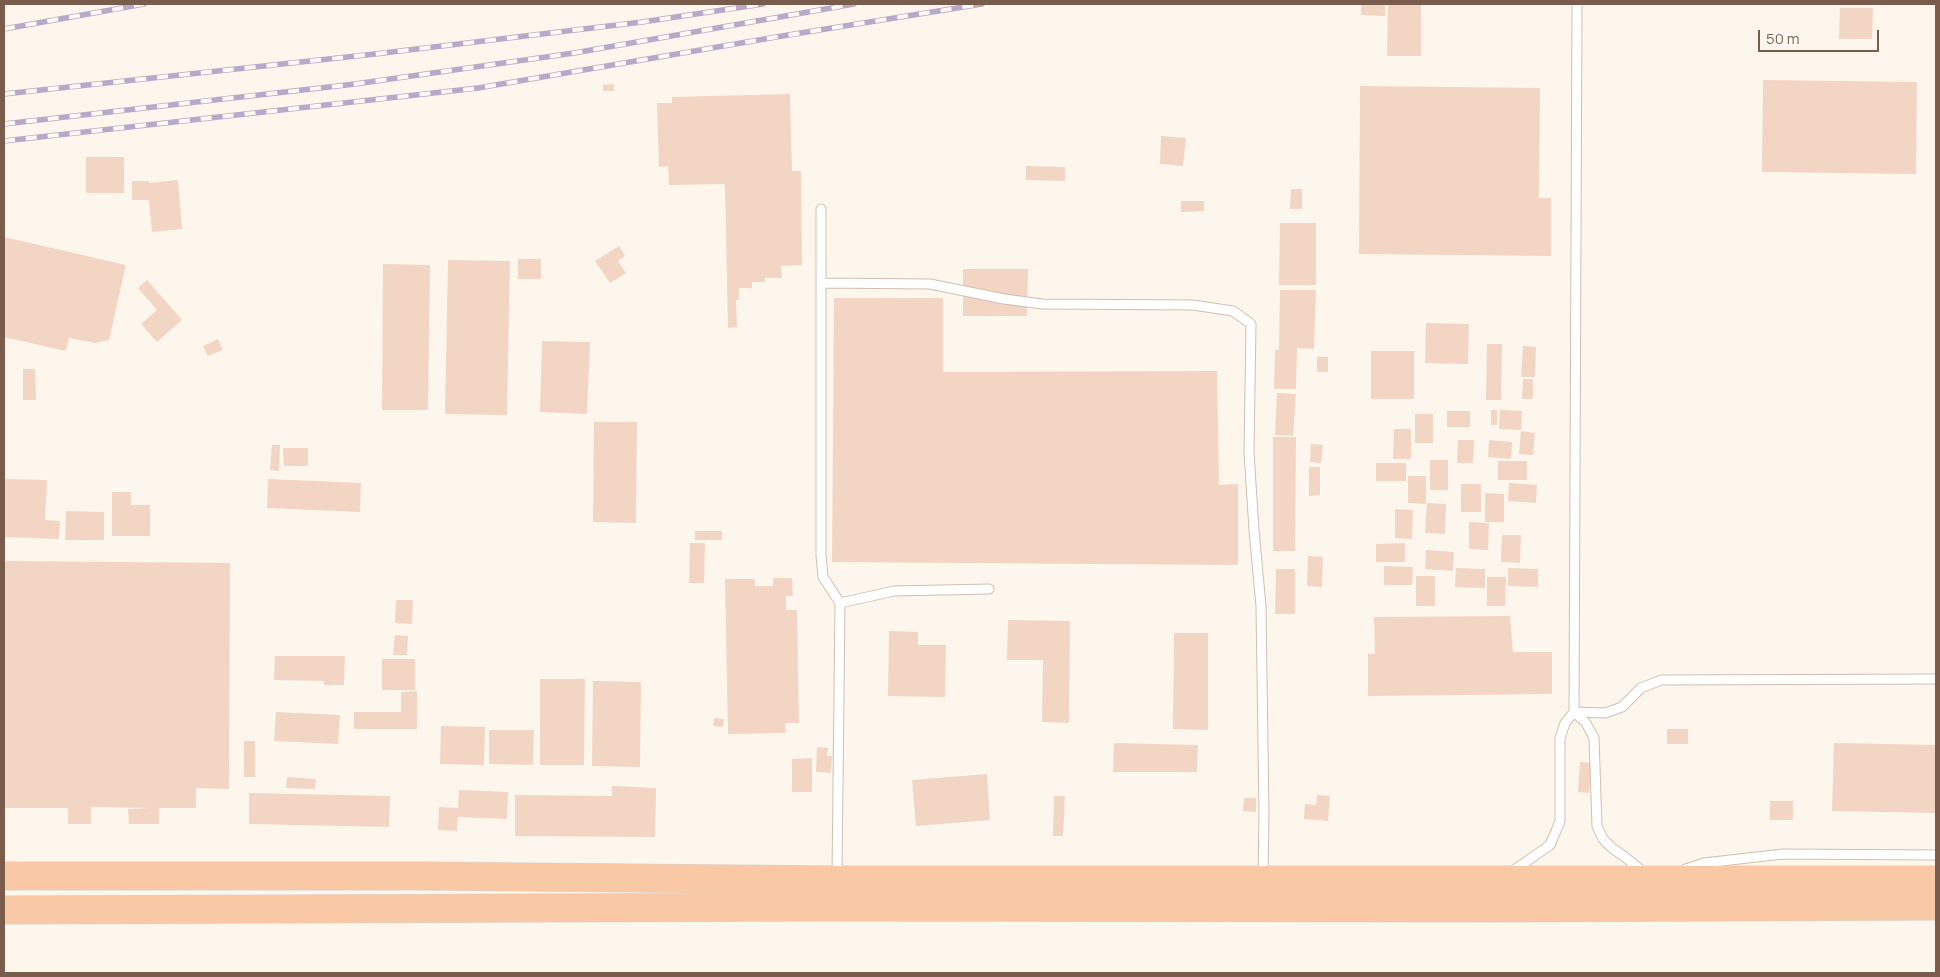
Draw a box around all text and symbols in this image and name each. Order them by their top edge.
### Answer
scale bar [1760,20,1881,52]
text: 50 m [1766,28,1800,49]

